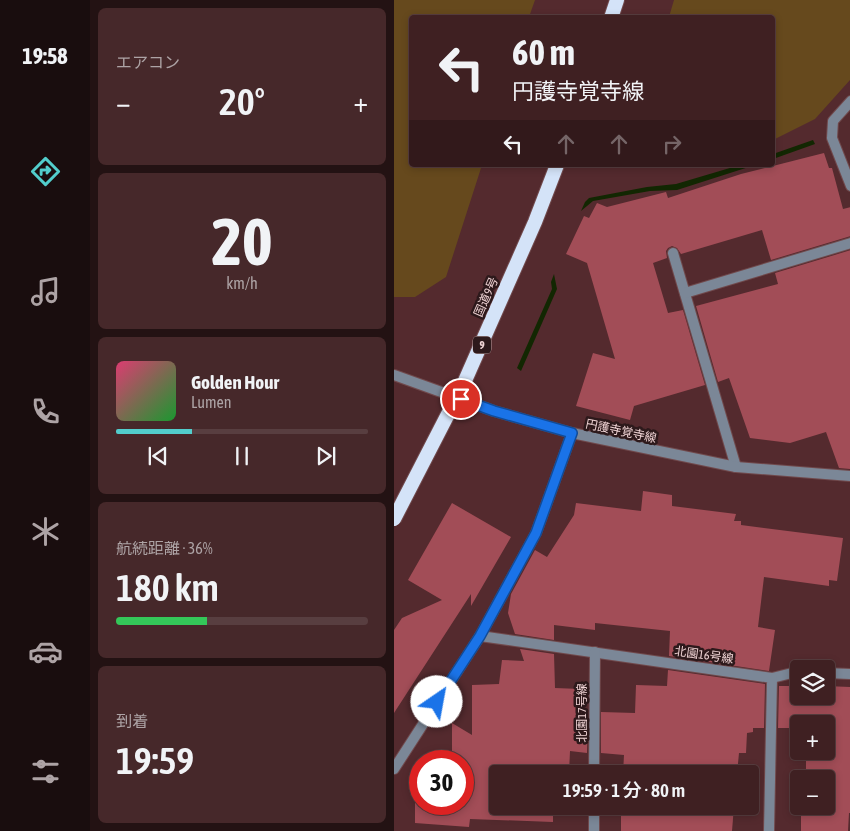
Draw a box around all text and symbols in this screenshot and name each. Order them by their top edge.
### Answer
text: 60 m [512,32,575,72]
icon: left [429,35,494,100]
text: 19:58 [22,43,68,69]
text: エアコン [116,53,180,71]
text: 円護寺覚寺線 [512,78,644,104]
text: 20° [219,80,265,123]
text: − [116,86,131,118]
text: + [353,86,368,118]
icon: left [499,130,527,158]
icon: ahead [552,130,580,158]
icon: ahead [605,130,633,158]
icon: right [658,130,686,158]
icon: directions [28,154,63,189]
text: 20 [211,204,273,279]
icon: music [28,274,63,309]
text: km/h [226,274,258,292]
street label: 国道9号 [471,275,501,319]
road number: 9 [473,336,491,354]
text: Golden Hour [191,371,279,393]
pin [440,378,482,420]
icon: arrive [447,385,475,413]
text: Lumen [191,393,231,411]
icon: phone [28,394,63,429]
street label: 円護寺覚寺線 [584,417,658,445]
icon: previous [144,442,172,470]
icon: pause [228,442,256,470]
icon: next [312,442,340,470]
icon: climate [28,514,63,549]
text: 航続距離 · 36% [116,539,213,557]
text: 180 km [116,566,219,609]
icon: car [28,634,63,669]
street label: 北園16号線 [674,644,734,666]
map controls [790,660,835,815]
button: layers [790,660,835,705]
position arrow [410,675,462,727]
street label: 北園17号線 [575,683,589,743]
text: 到着 [116,712,148,730]
button: + [790,715,835,760]
text: 19:59 [116,739,194,782]
speed limit sign: 30 [409,750,474,815]
icon: filters [28,754,63,789]
button: − [790,770,835,815]
text: 19:59 · 1 分 · 80 m [563,779,685,801]

